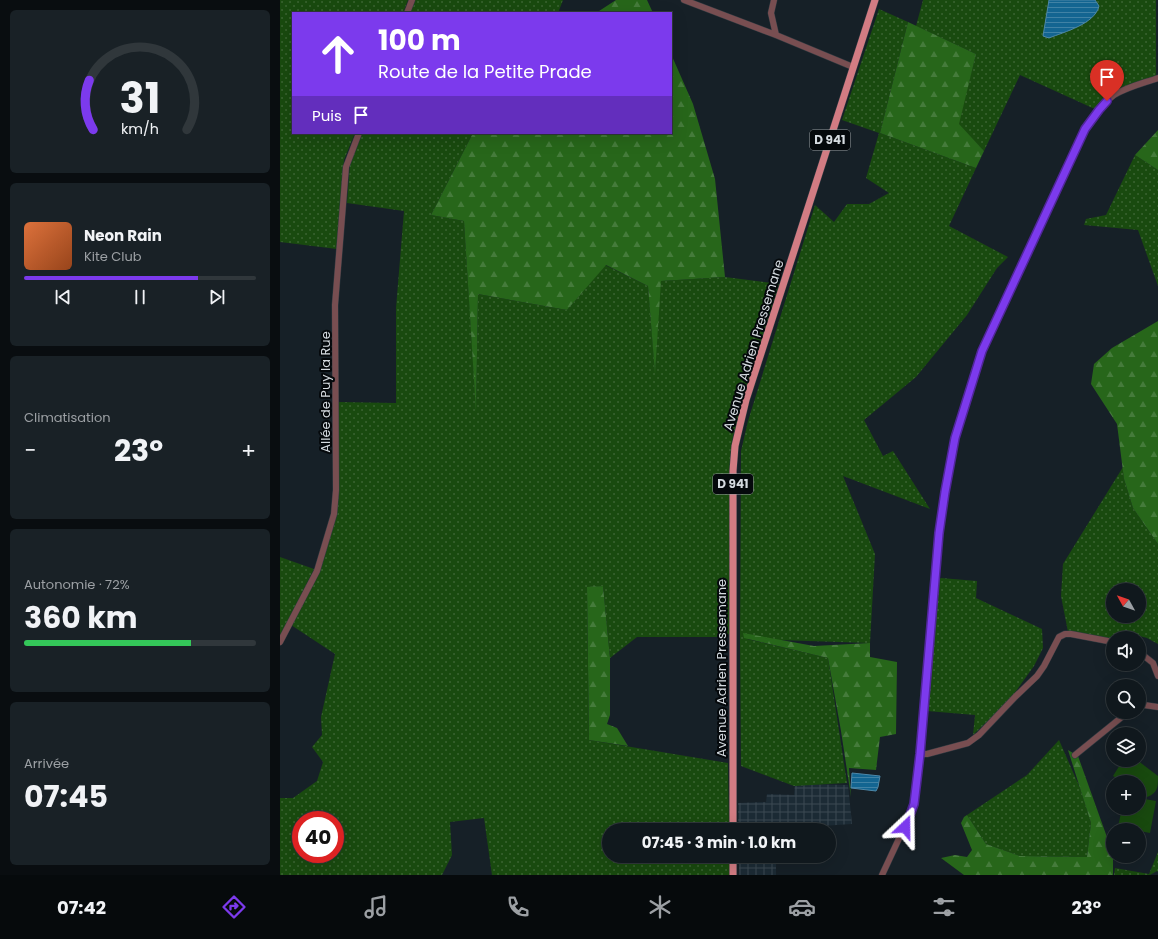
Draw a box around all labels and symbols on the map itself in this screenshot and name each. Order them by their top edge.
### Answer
pin [1090,60,1124,101]
road number: D 941 [810,130,850,150]
street label: Avenue Adrien Pressemane [718,257,789,433]
street label: Allée de Puy la Rue [316,331,335,453]
road number: D 941 [713,474,753,494]
street label: Avenue Adrien Pressemane [712,579,731,757]
north arrow [1106,583,1146,623]
position arrow [884,806,926,848]
speed limit sign: 40 [292,811,344,863]

